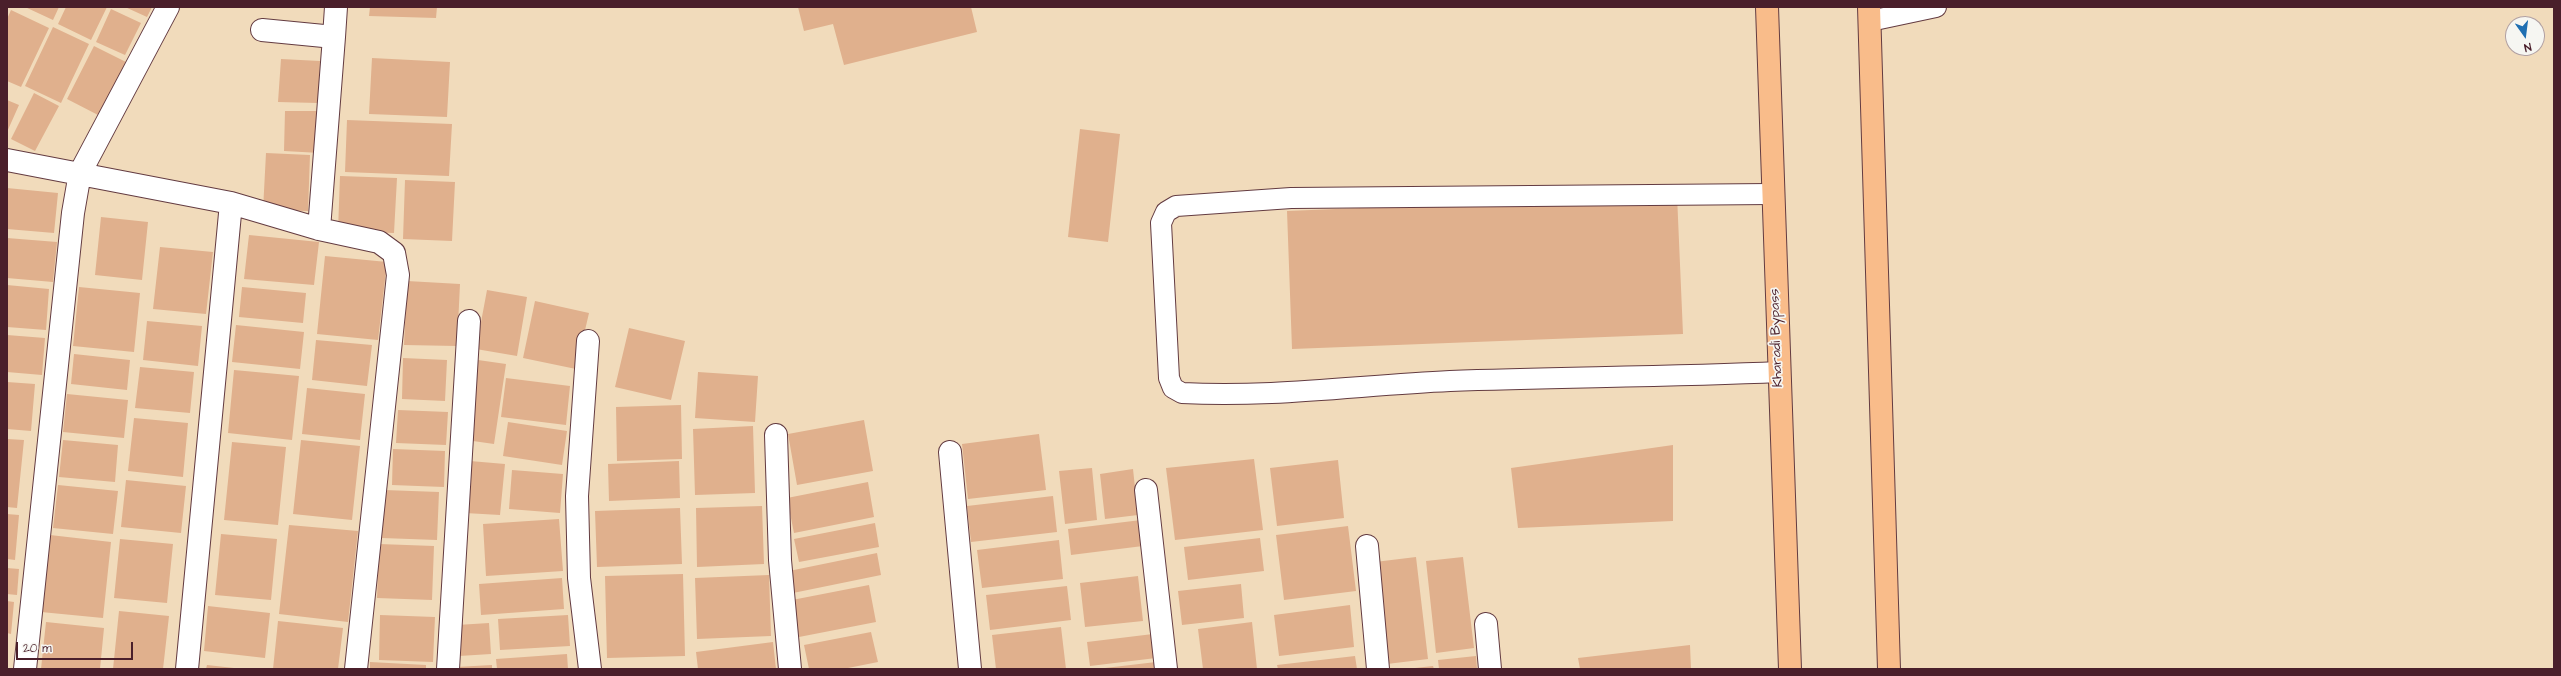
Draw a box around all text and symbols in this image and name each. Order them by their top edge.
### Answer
north arrow [2505,16,2545,56]
text: N [2523,39,2533,55]
street label: Kharadi Bypass [1767,288,1787,388]
scale bar [18,634,135,660]
text: 20 m [23,640,52,657]

